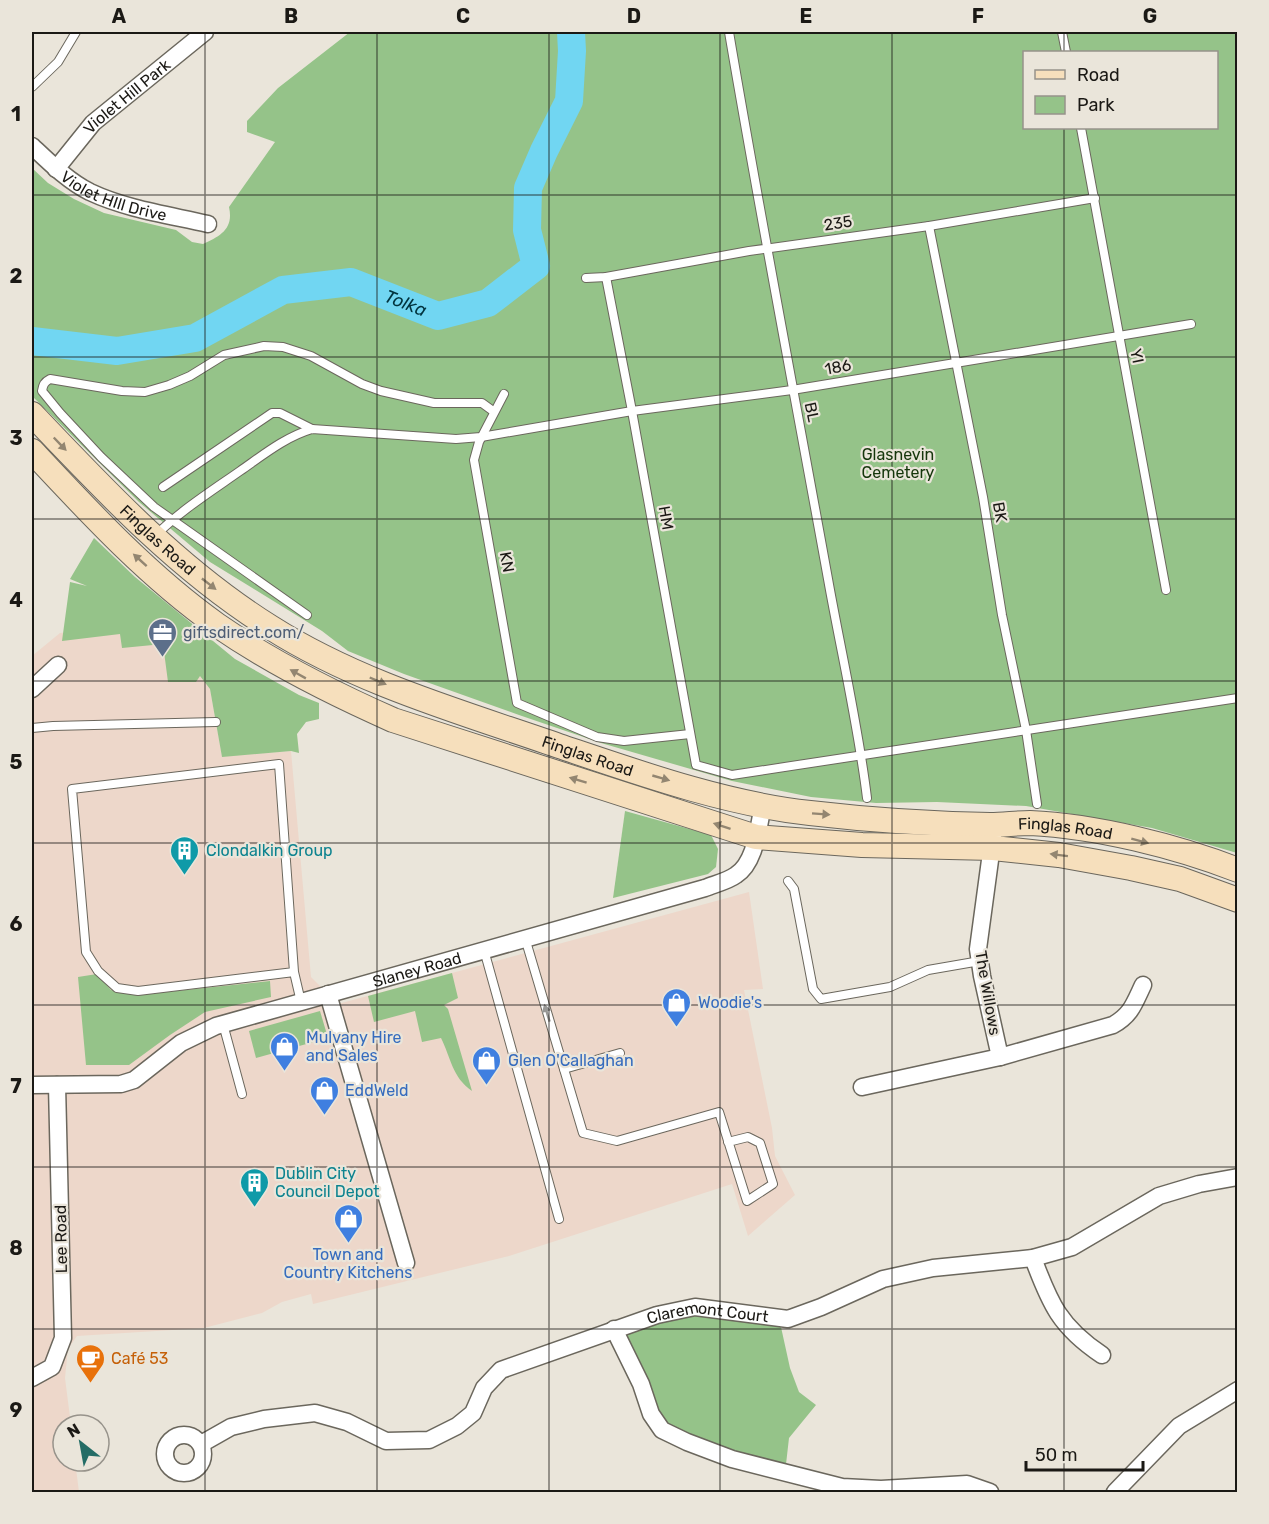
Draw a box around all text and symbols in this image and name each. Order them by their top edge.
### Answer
text: A [112,4,127,28]
text: B [284,4,298,28]
text: C [456,4,470,28]
text: D [627,4,641,28]
text: E [800,4,812,28]
text: F [972,4,984,28]
text: G [1143,4,1157,28]
legend [1023,51,1218,129]
street label: Violet Hill Park [79,54,174,137]
text: Road [1077,64,1120,86]
text: Park [1077,94,1115,116]
text: 1 [11,102,21,126]
street label: Violet HIll Drive [57,167,168,224]
street label: 235 [822,211,854,235]
text: 2 [10,264,23,288]
water label: Tolka [381,285,430,322]
street label: YI [1126,347,1148,365]
street label: 186 [823,355,853,379]
street label: BL [801,400,823,424]
text: 3 [9,426,23,450]
one-way arrow [53,437,67,452]
park label: Glasnevin Cemetery [862,445,935,482]
street label: BK [989,500,1011,524]
street label: Finglas Road [116,501,200,579]
street label: HM [655,504,677,532]
street label: KN [496,550,518,574]
one-way arrow [134,554,148,568]
one-way arrow [202,577,217,589]
text: 4 [9,588,23,612]
office icon: giftsdirect.com/ [146,616,178,658]
place label: giftsdirect.com/ [183,623,304,642]
one-way arrow [289,669,306,679]
one-way arrow [369,676,387,686]
street label: Finglas Road [540,731,636,780]
text: 5 [10,750,23,774]
one-way arrow [653,774,671,783]
one-way arrow [569,775,587,784]
one-way arrow [811,809,830,819]
street label: Finglas Road [1018,813,1114,843]
one-way arrow [713,820,731,830]
building icon: Clondalkin Group [169,834,201,876]
one-way arrow [1130,836,1149,846]
place label: Clondalkin Group [206,841,333,860]
one-way arrow [1049,850,1068,860]
text: 6 [9,912,23,936]
street label: Slaney Road [370,948,463,991]
street label: The Willows [971,949,1005,1037]
shop icon: Woodie's [661,986,693,1028]
place label: Woodie's [698,993,762,1012]
one-way arrow [542,1004,551,1022]
place label: Mulvany Hire and Sales [306,1028,402,1065]
shop icon: Mulvany Hire and Sales [269,1030,301,1072]
shop icon: Glen O'Callaghan [471,1044,503,1086]
place label: Glen O'Callaghan [508,1051,634,1070]
text: 7 [10,1074,22,1098]
shop icon: EddWeld [308,1074,340,1116]
place label: EddWeld [345,1081,409,1100]
place label: Dublin City Council Depot [275,1164,380,1201]
building icon: Dublin City Council Depot [238,1166,270,1208]
shop icon: Town and Country Kitchens [332,1202,364,1244]
street label: Lee Road [51,1205,71,1273]
text: 8 [9,1236,23,1260]
place label: Town and Country Kitchens [284,1245,412,1282]
street label: Claremont Court [644,1297,770,1327]
cafe icon: Café 53 [74,1342,106,1384]
place label: Café 53 [111,1349,168,1368]
text: 9 [10,1398,23,1422]
north arrow [51,1413,111,1473]
text: N [64,1419,83,1442]
scale bar [1026,1434,1143,1472]
text: 50 m [1035,1444,1078,1466]

